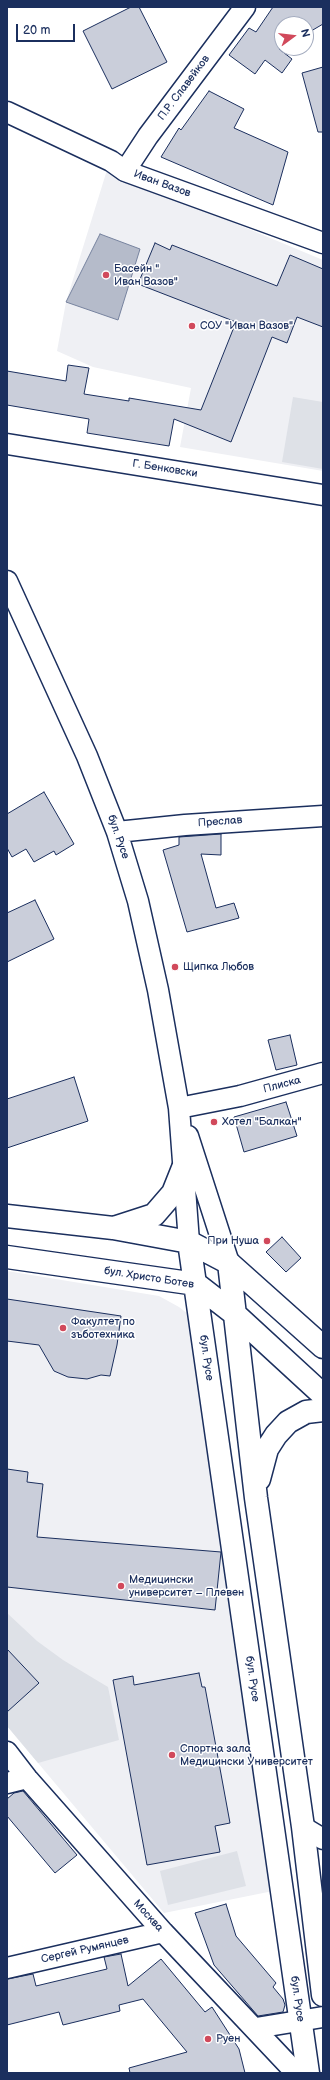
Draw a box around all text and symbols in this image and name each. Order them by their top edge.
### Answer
scale bar [18,16,77,42]
north arrow [274,16,314,56]
text: 20 m [23,23,50,38]
text: N [298,27,312,39]
street label: П.Р. Славейков [155,53,213,123]
street label: Иван Вазов [132,168,192,200]
place label: Басейн " Иван Вазов" [114,262,178,288]
marker: Басейн " Иван Вазов" [101,270,111,280]
place label: СОУ "Иван Вазов" [200,319,293,333]
marker: СОУ "Иван Вазов" [187,321,197,331]
street label: Г. Бенковски [132,457,198,481]
street label: бул. Русе [104,813,132,861]
street label: Преслав [197,814,243,830]
place label: Щипка Любов [183,960,254,974]
marker: Щипка Любов [170,962,180,972]
street label: Плиска [262,1074,302,1096]
place label: Хотел "Балкан" [222,1115,302,1129]
marker: Хотел "Балкан" [209,1117,219,1127]
place label: При Нуша [207,1234,259,1248]
marker: При Нуша [262,1236,272,1246]
street label: бул. Христо Ботев [103,1264,195,1292]
place label: Факултет по зъботехника [71,1315,135,1341]
marker: Факултет по зъботехника [58,1323,68,1333]
street label: бул. Русе [196,1334,216,1382]
place label: Медицински университет – Плевен [129,1573,244,1599]
marker: Медицински университет – Плевен [116,1581,126,1591]
street label: бул. Русе [242,1655,262,1703]
place label: Спортна зала Медицински Университет [180,1742,313,1768]
marker: Спортна зала Медицински Университет [167,1750,177,1760]
street label: Москва [130,1897,166,1935]
street label: Сергей Румянцев [40,1934,130,1966]
street label: бул. Русе [287,1975,307,2023]
place label: Руен [216,2032,240,2046]
marker: Руен [203,2034,213,2044]

